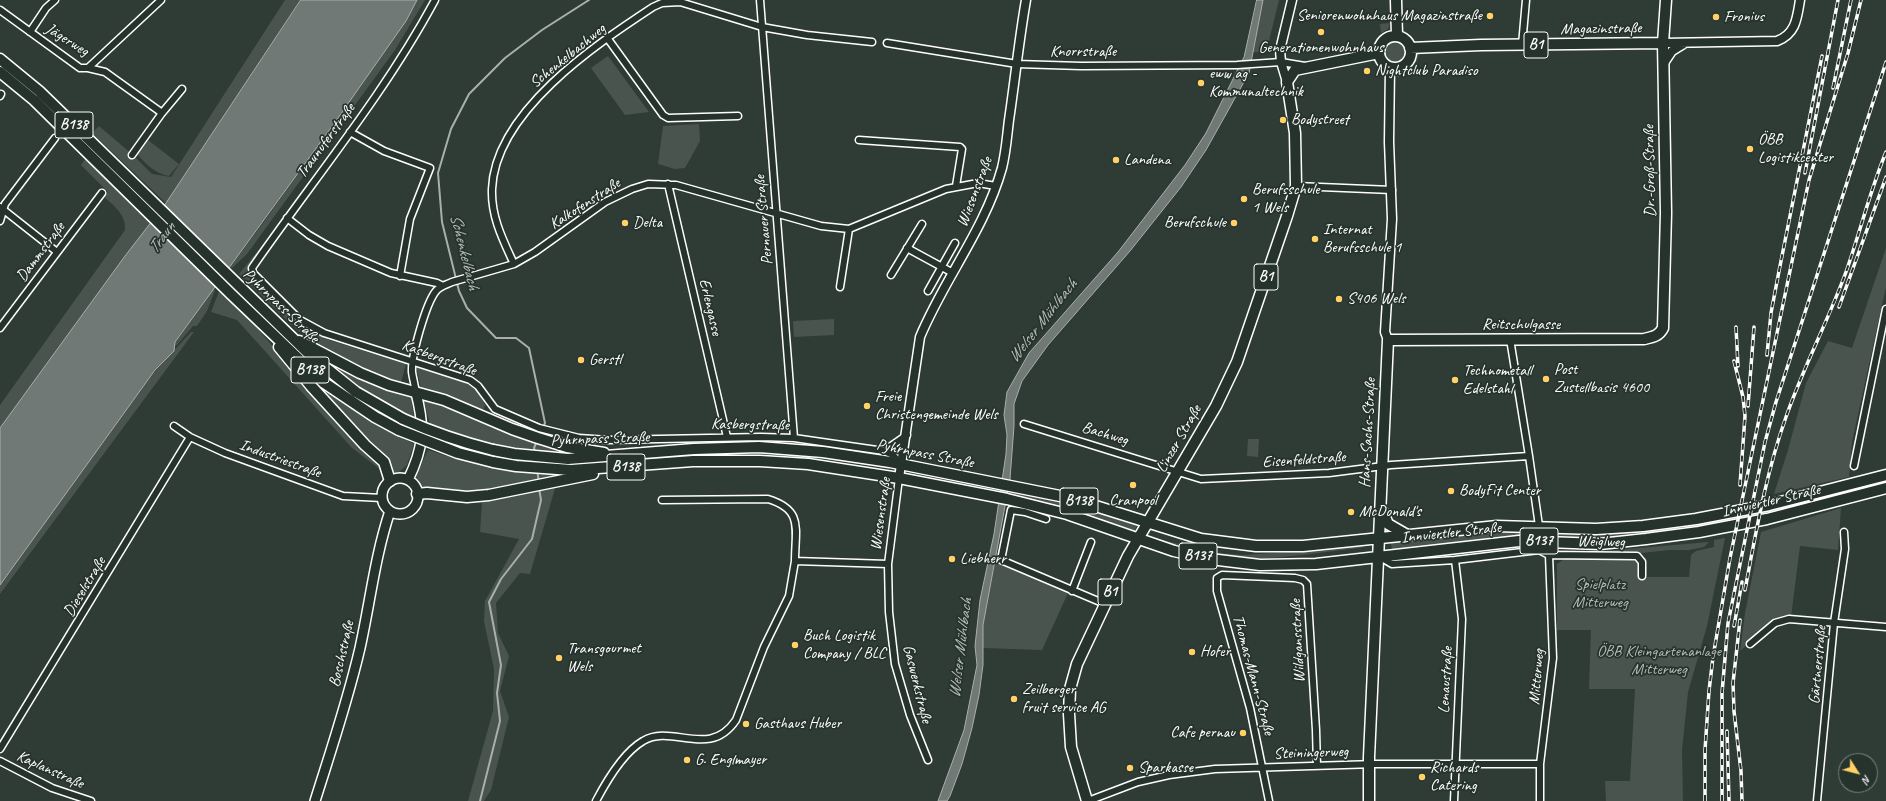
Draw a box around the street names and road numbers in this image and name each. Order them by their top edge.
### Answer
street label: Jägerweg [42,19,92,61]
street label: Magazinstraße [1560,19,1642,39]
street label: Schenkelbachweg [526,20,610,92]
road number: B1 [1524,32,1548,58]
street label: Knorrstraße [1050,42,1116,62]
street label: Traunuferstraße [292,100,360,182]
road number: B138 [55,112,93,138]
street label: Dr.-Groß-Straße [1640,125,1660,217]
street label: Wiesenstraße [953,154,997,230]
street label: Kalkofenstraße [546,174,624,234]
street label: Pernauer Straße [751,174,777,266]
street label: Dammstraße [12,218,70,286]
road number: B1 [1254,264,1278,290]
street label: Pyhrnpass Straße [239,265,323,347]
street label: Erlengasse [694,277,726,337]
street label: Reitschulgasse [1482,315,1560,335]
street label: Kasbergstraße [399,336,479,380]
road number: B138 [291,357,329,383]
street label: Hans-Sachs-Straße [1356,378,1380,488]
street label: Linzer Straße [1152,402,1206,476]
street label: Kasbergstraße [711,415,789,435]
street label: Bachweg [1080,418,1130,450]
street label: Pyhrnpass Straße [550,428,650,450]
street label: Industriestraße [237,435,323,483]
street label: Pyhrnpass Straße [875,435,975,473]
street label: Eisenfeldstraße [1262,448,1346,472]
road number: B138 [607,454,645,480]
street label: Wiesenstraße [866,476,896,552]
street label: Innviertler Straße [1720,480,1822,522]
road number: B138 [1060,488,1098,514]
street label: Innviertler Straße [1400,518,1502,548]
road number: B137 [1520,528,1558,554]
street label: Weiglweg [1577,532,1625,552]
road number: B137 [1179,543,1217,569]
street label: Dieselstraße [60,554,110,620]
road number: B1 [1098,579,1122,605]
street label: Wildgansstraße [1286,599,1310,683]
street label: Thomas-Mann-Straße [1228,613,1278,737]
street label: Boschstraße [325,619,359,689]
street label: Gärtnerstraße [1805,625,1831,705]
street label: Gaswerkstraße [898,643,936,725]
street label: Lenaustraße [1435,646,1457,714]
street label: Mitterweg [1525,649,1549,705]
street label: Steiningerweg [1273,742,1349,764]
street label: Kaplanstraße [14,747,86,793]

